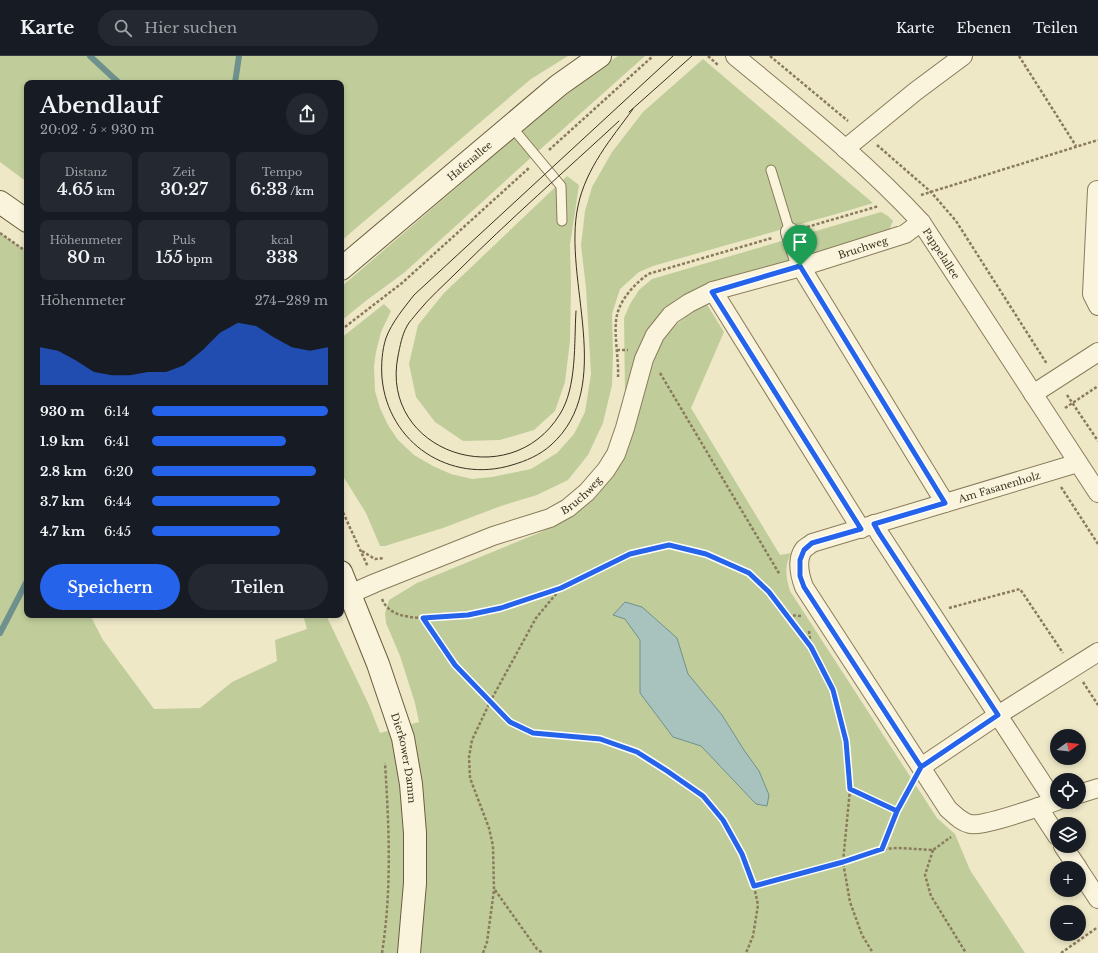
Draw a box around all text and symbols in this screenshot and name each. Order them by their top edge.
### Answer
search box [98,10,378,46]
text: Karte [20,16,74,39]
icon: search [112,17,134,39]
text: Hier suchen [144,18,237,37]
text: Karte [896,19,935,37]
text: Ebenen [957,19,1011,37]
text: Teilen [1033,19,1078,37]
text: Abendlauf [40,92,161,119]
button: share [286,93,328,135]
text: 20:02 · 5 × 930 m [40,121,154,138]
street label: Hafenallee [445,138,495,184]
text: Distanz [65,165,107,179]
text: Zeit [173,165,195,179]
text: Tempo [262,165,302,179]
text: 4.65 [57,179,93,200]
text: 30:27 [160,179,208,200]
text: 6:33 [250,179,288,200]
text: km [93,184,115,198]
text: /km [288,184,314,198]
pin [783,225,817,266]
street label: Pappelallee [920,226,963,282]
icon: arrive [789,231,811,253]
text: Höhenmeter [50,233,122,247]
text: Puls [172,233,196,247]
text: kcal [271,233,293,247]
street label: Bruchweg [836,234,890,262]
text: 80 [67,247,90,268]
text: 155 [155,247,183,268]
text: 338 [266,247,298,268]
text: m [90,252,105,266]
text: bpm [183,252,213,266]
text: Höhenmeter [40,292,126,309]
text: 274–289 m [255,292,328,309]
text: 930 m [40,403,85,420]
text: 6:14 [104,403,129,420]
text: 1.9 km [40,433,84,450]
text: 6:41 [104,433,129,450]
text: 2.8 km [40,463,87,480]
text: 6:20 [104,463,133,480]
street label: Am Fasanenholz [956,469,1042,506]
street label: Bruchweg [559,473,605,518]
text: 3.7 km [40,493,85,510]
text: 6:44 [104,493,131,510]
text: 4.7 km [40,523,85,540]
text: 6:45 [104,523,131,540]
button: Speichern [40,564,180,610]
button: Teilen [188,564,328,610]
street label: Dierkower Damm [388,711,419,804]
north arrow [1050,729,1086,765]
map controls [1050,729,1086,941]
button: locate [1050,773,1086,809]
button: layers [1050,817,1086,853]
button: + [1050,861,1086,897]
button: − [1050,905,1086,941]

